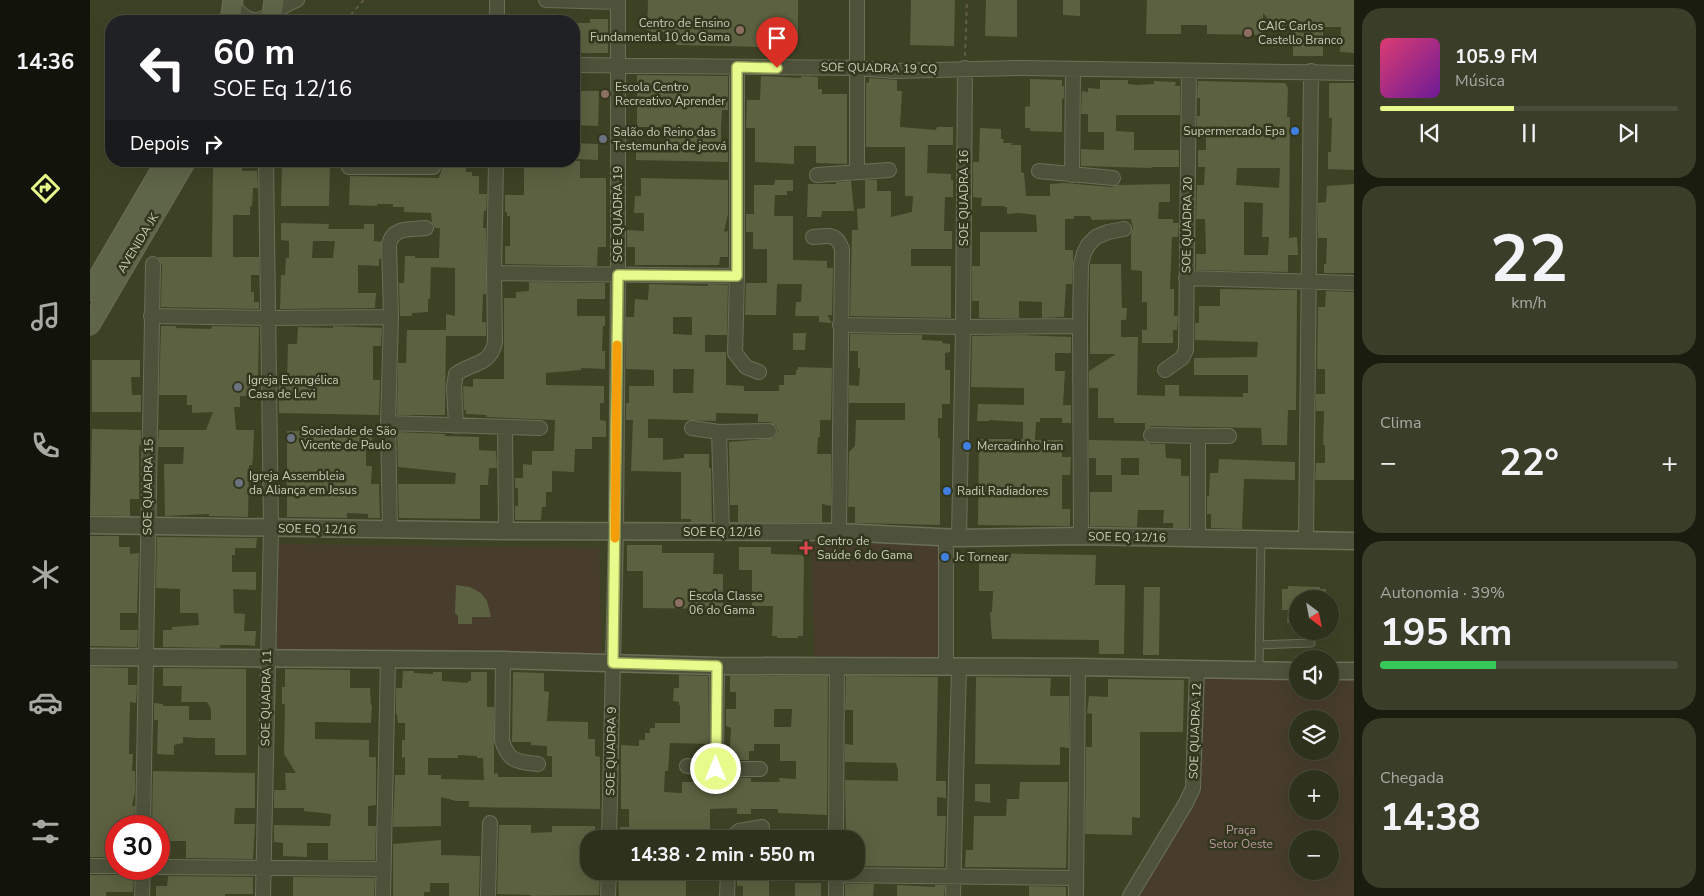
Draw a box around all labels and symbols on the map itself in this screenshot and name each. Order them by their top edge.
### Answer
place label: Centro de Ensino Fundamental 10 do Gama [590,15,730,45]
pin [756,17,798,68]
place label: CAIC Carlos Castello Branco [1258,18,1343,48]
marker: Centro de Ensino Fundamental 10 do Gama [734,24,746,36]
marker: CAIC Carlos Castello Branco [1242,27,1254,39]
street label: SOE QUADRA 19 CQ [821,59,937,77]
place label: Escola Centro Recreativo Aprender [615,79,726,109]
marker: Escola Centro Recreativo Aprender [599,88,611,100]
place label: Supermercado Epa [1183,123,1285,139]
place label: Salão do Reino das Testemunha de jeová [613,124,727,154]
marker: Supermercado Epa [1289,125,1301,137]
marker: Salão do Reino das Testemunha de jeová [597,133,609,145]
street label: SOE QUADRA 16 [956,150,972,246]
street label: SOE QUADRA 19 [610,166,626,262]
street label: SOE QUADRA 20 [1178,177,1196,273]
street label: AVENIDA JK [114,210,162,276]
place label: Igreja Evangélica Casa de Levi [248,372,339,402]
marker: Igreja Evangélica Casa de Levi [232,381,244,393]
place label: Sociedade de São Vicente de Paulo [300,423,397,453]
marker: Sociedade de São Vicente de Paulo [285,432,297,444]
place label: Mercadinho Iran [977,438,1063,454]
street label: SOE QUADRA 15 [139,439,157,535]
marker: Mercadinho Iran [961,440,973,452]
place label: Igreja Assembleia da Aliança em Jesus [249,468,357,498]
marker: Igreja Assembleia da Aliança em Jesus [233,477,245,489]
place label: Radil Radiadores [957,483,1049,499]
marker: Radil Radiadores [941,485,953,497]
street label: SOE EQ 12/16 [278,520,356,538]
street label: SOE EQ 12/16 [683,524,761,540]
street label: SOE EQ 12/16 [1088,528,1166,546]
place label: Centro de Saúde 6 do Gama [817,533,913,563]
marker: Centro de Saúde 6 do Gama [799,541,813,555]
place label: Jc Tornear [954,549,1009,565]
marker: Jc Tornear [939,551,951,563]
place label: Escola Classe 06 do Gama [689,588,763,618]
north arrow [1289,590,1339,640]
marker: Escola Classe 06 do Gama [673,597,685,609]
street label: SOE QUADRA 11 [257,650,275,746]
street label: SOE QUADRA 12 [1185,683,1205,779]
street label: SOE QUADRA 9 [602,706,620,796]
position arrow [689,742,741,794]
speed limit sign: 30 [105,815,170,880]
park label: Praça Setor Oeste [1209,822,1273,852]

